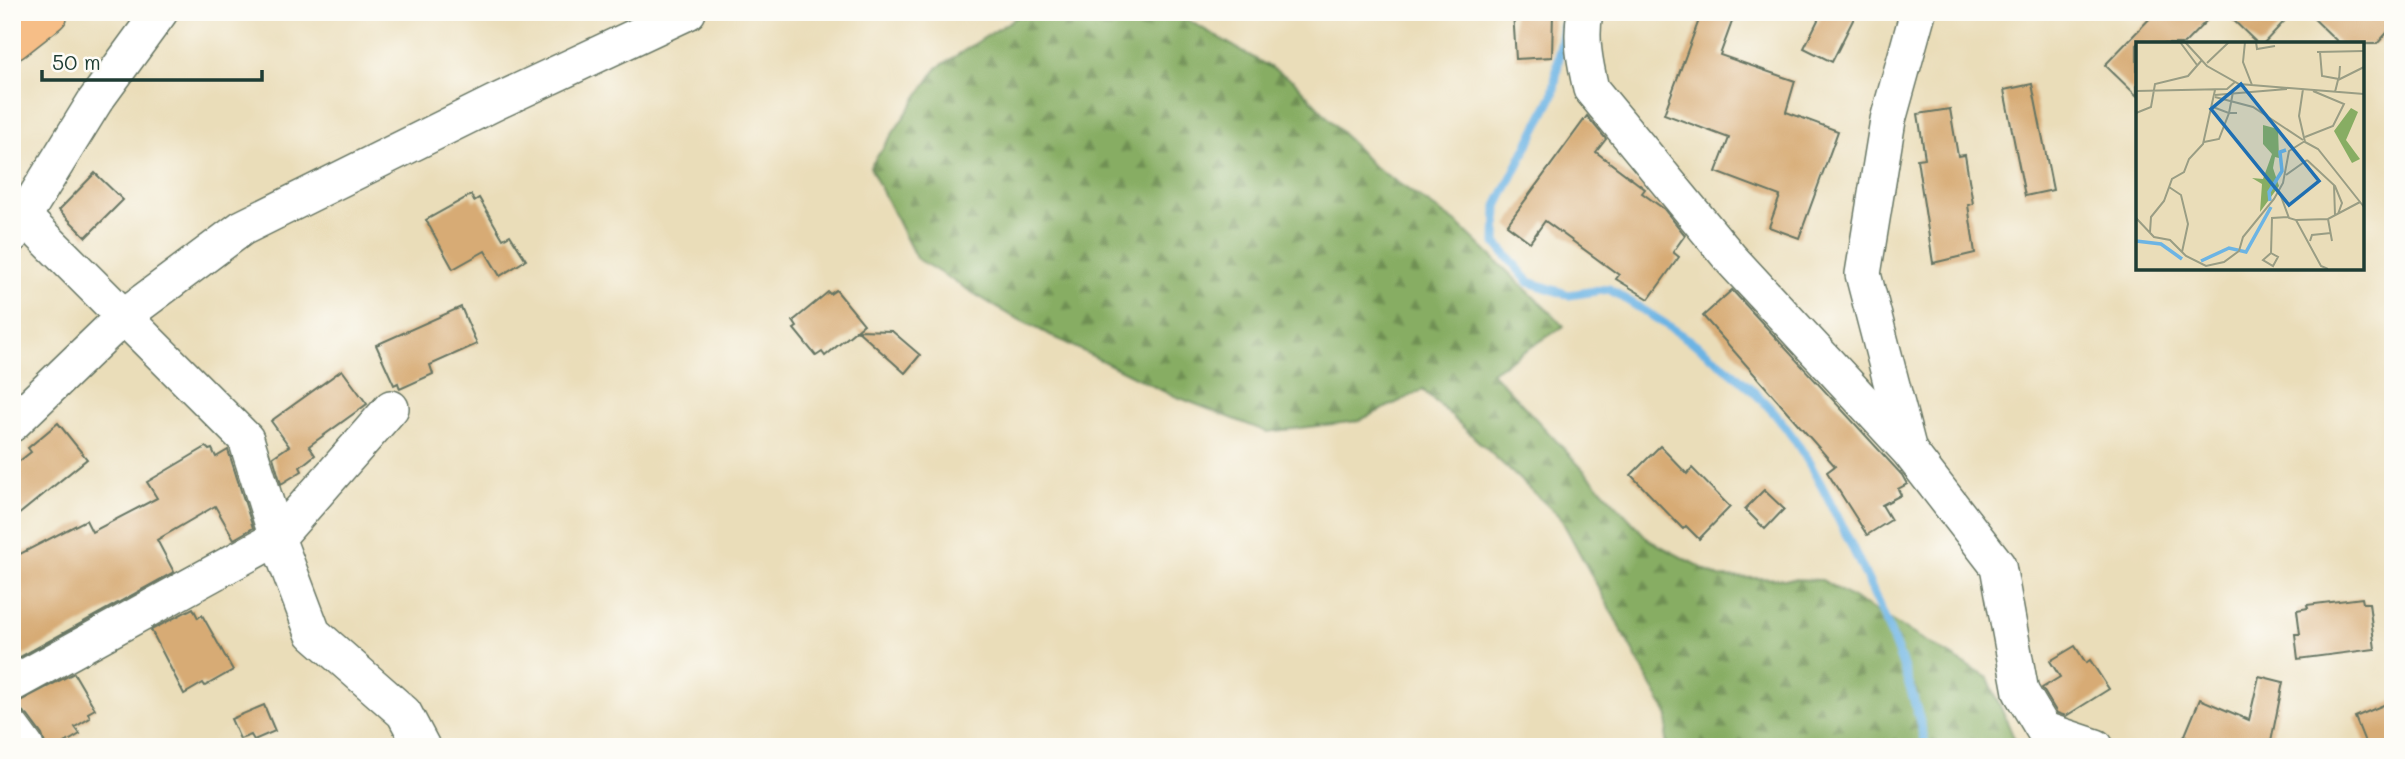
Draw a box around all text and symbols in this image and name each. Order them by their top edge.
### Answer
scale bar [42,38,262,82]
inset map [2136,42,2363,270]
text: 50 m [52,48,101,75]

